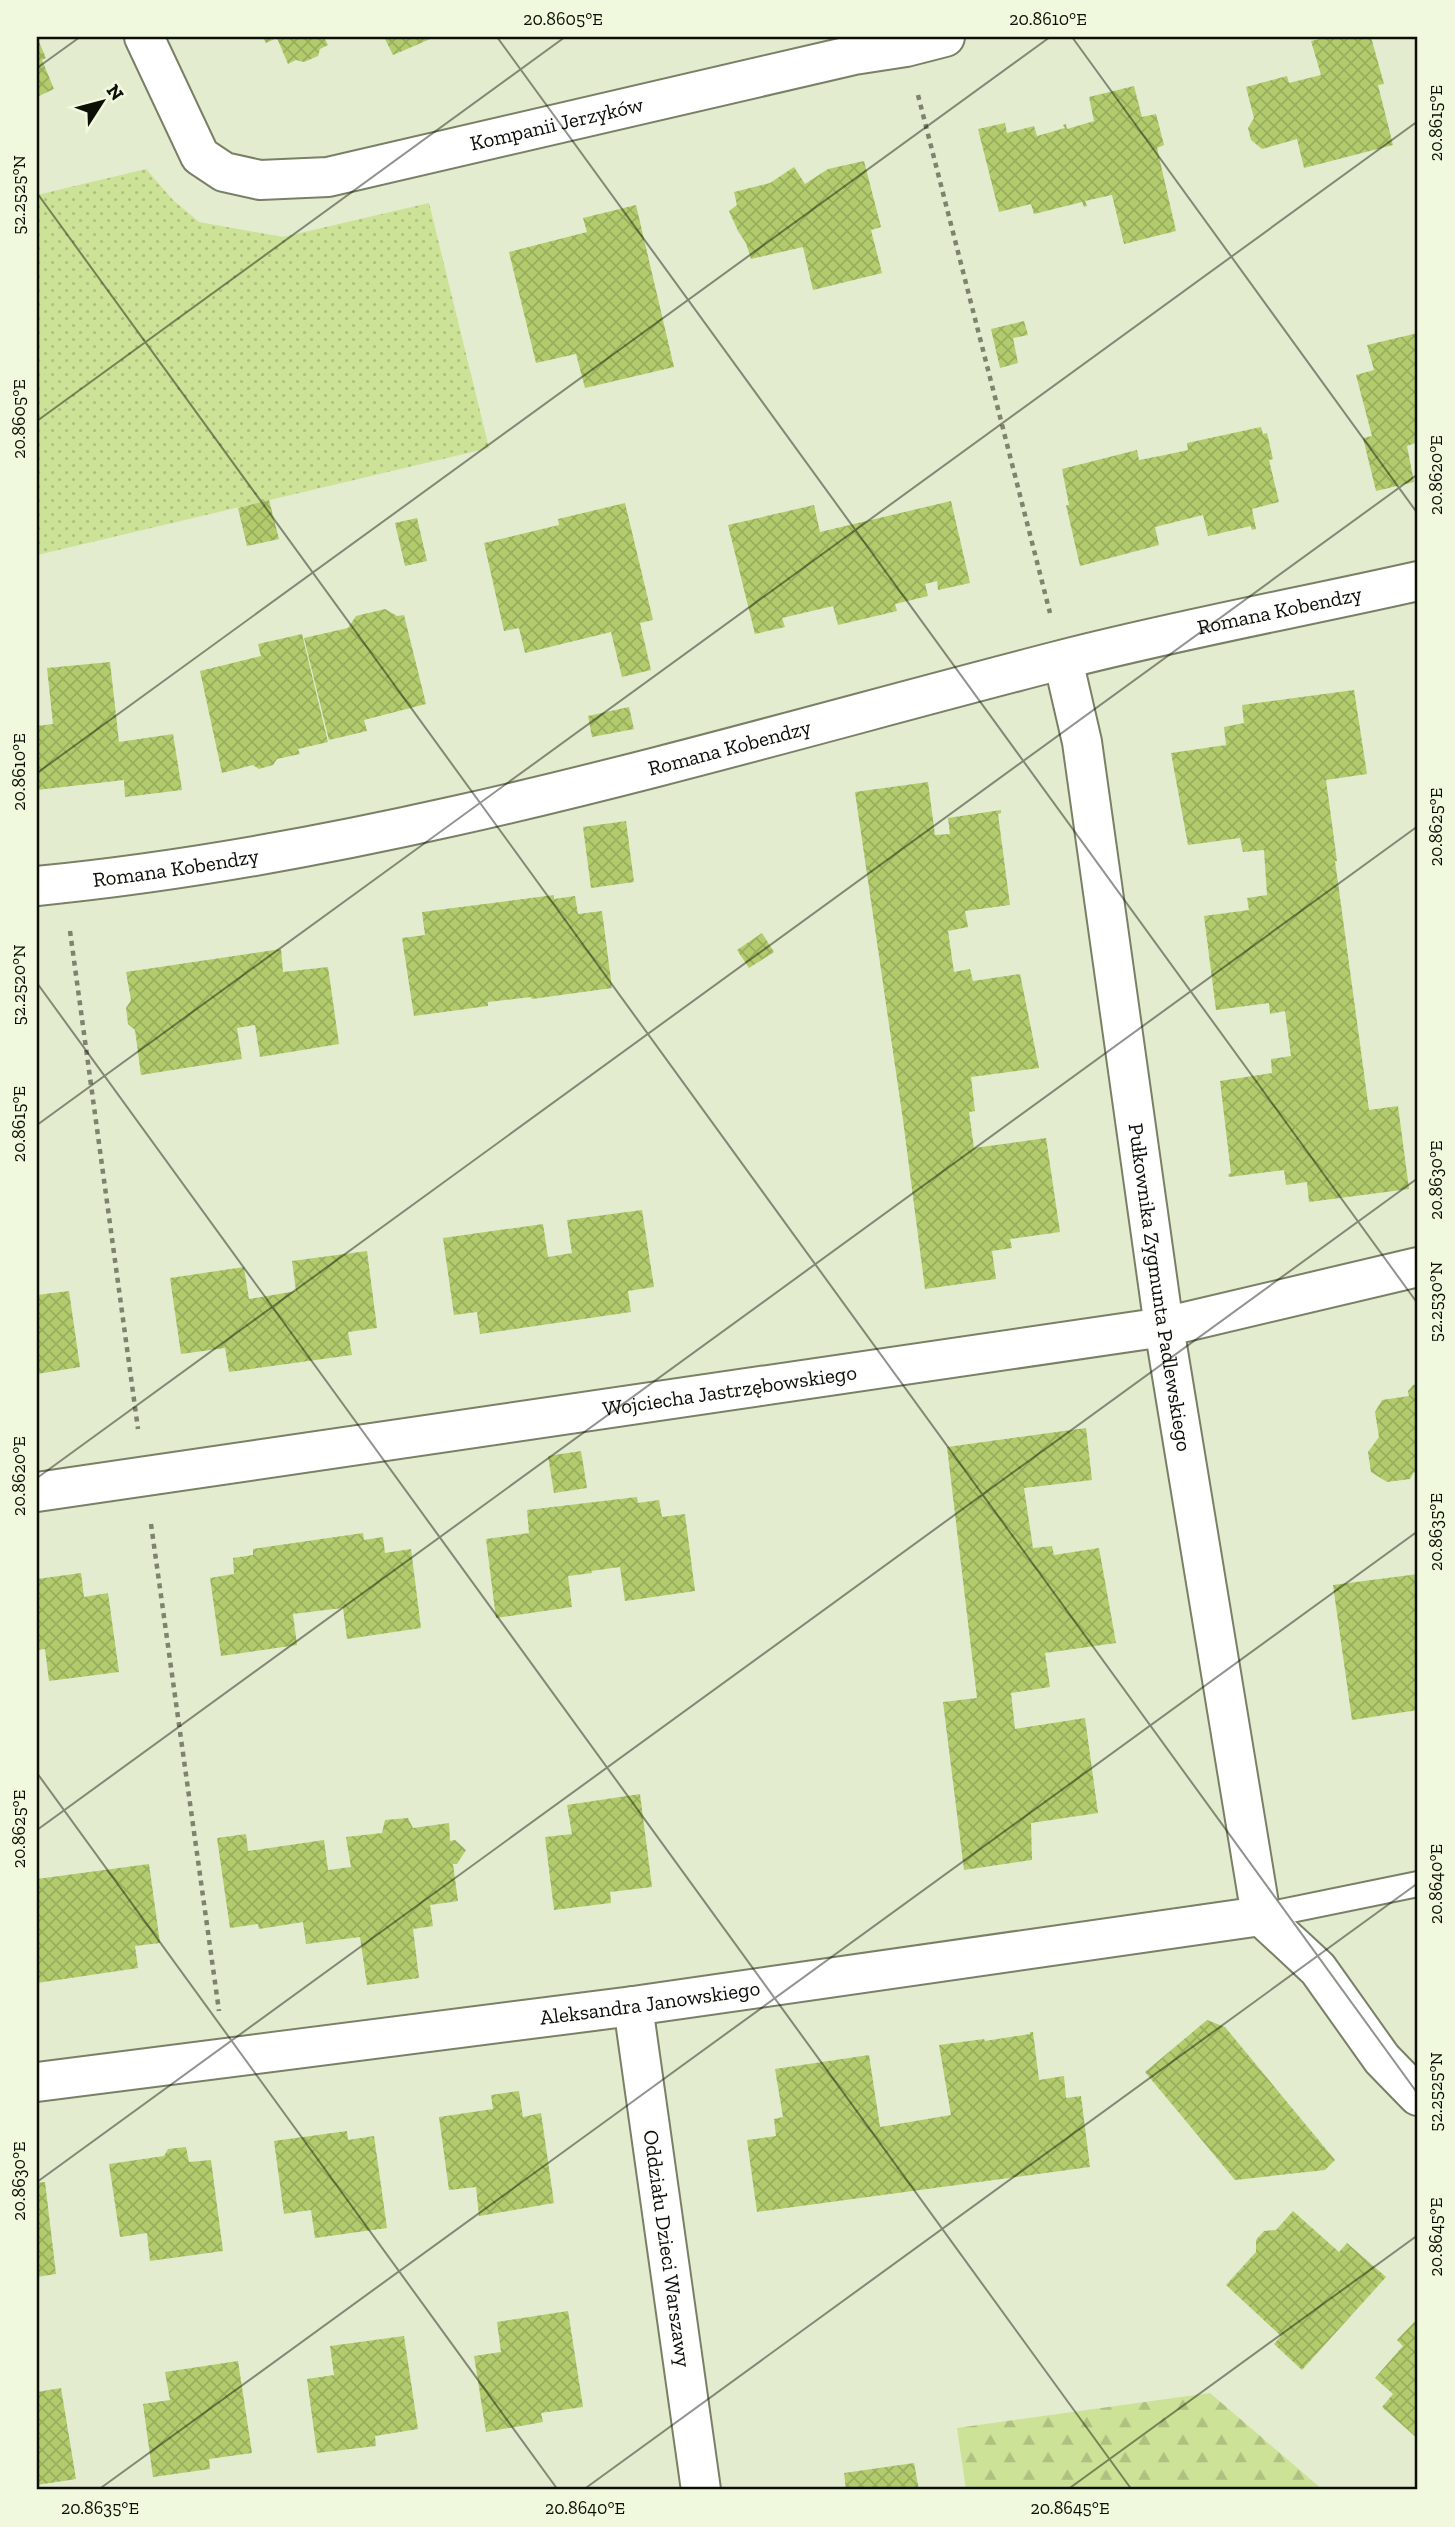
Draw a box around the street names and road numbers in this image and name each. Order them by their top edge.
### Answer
street label: Kompanii Jerzyków [467,91,646,156]
street label: Romana Kobendzy [1195,581,1364,640]
street label: Romana Kobendzy [645,714,814,781]
street label: Romana Kobendzy [91,843,261,892]
street label: Pułkownika Zygmunta Padlewskiego [1124,1121,1197,1453]
street label: Wojciecha Jastrzębowskiego [601,1359,858,1421]
street label: Aleksandra Janowskiego [538,1975,762,2030]
street label: Oddziału Dzieci Warszawy [639,2128,697,2369]

